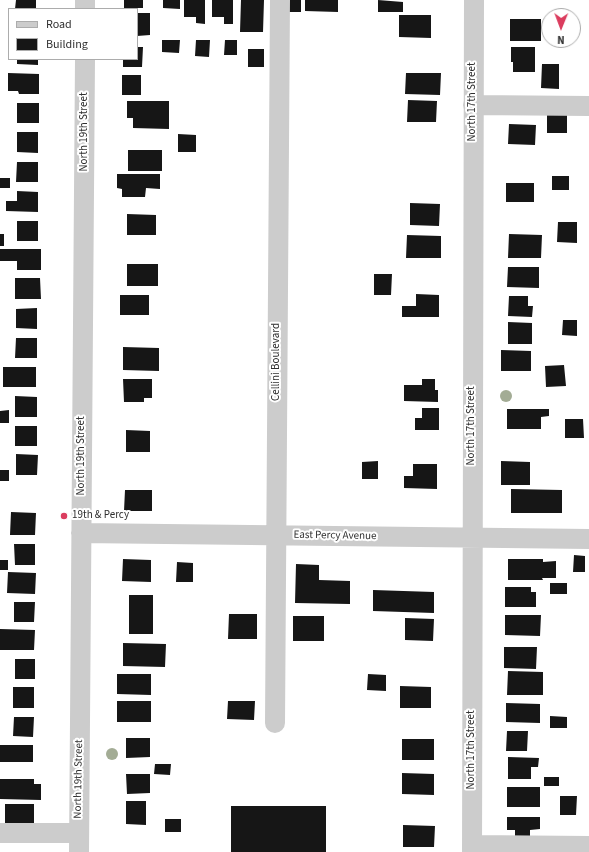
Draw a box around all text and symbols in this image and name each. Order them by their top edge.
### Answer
legend [8,8,138,60]
north arrow [541,8,581,48]
text: Road [46,16,72,33]
text: N [557,32,565,47]
text: Building [46,36,88,53]
street label: North 17th Street [466,62,480,142]
street label: North 19th Street [78,92,92,172]
street label: Cellini Boulevard [270,323,284,401]
street label: North 17th Street [465,386,479,466]
street label: North 19th Street [75,416,89,496]
place label: 19th & Percy [72,509,129,523]
marker: 19th & Percy [59,511,69,521]
street label: East Percy Avenue [293,529,377,543]
street label: North 17th Street [465,710,479,790]
street label: North 19th Street [72,739,86,819]

